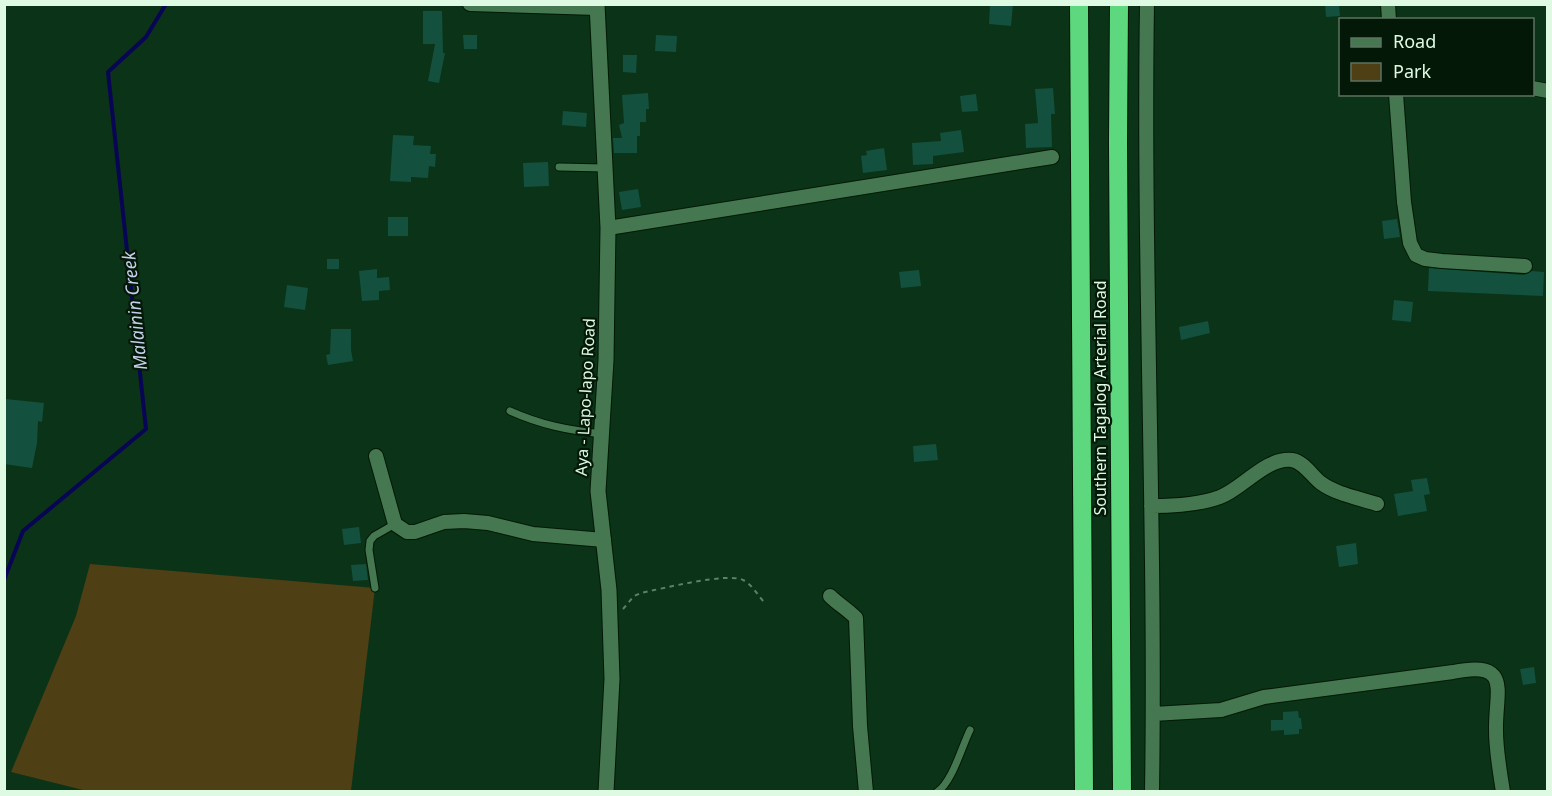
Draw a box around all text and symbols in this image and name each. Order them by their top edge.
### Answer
legend [1339,18,1534,96]
text: Road [1393,29,1436,53]
text: Park [1393,59,1431,83]
water label: Malainin Creek [116,249,152,372]
street label: Southern Tagalog Arterial Road [1089,281,1111,516]
street label: Aya - Lapo-lapo Road [570,317,600,477]

